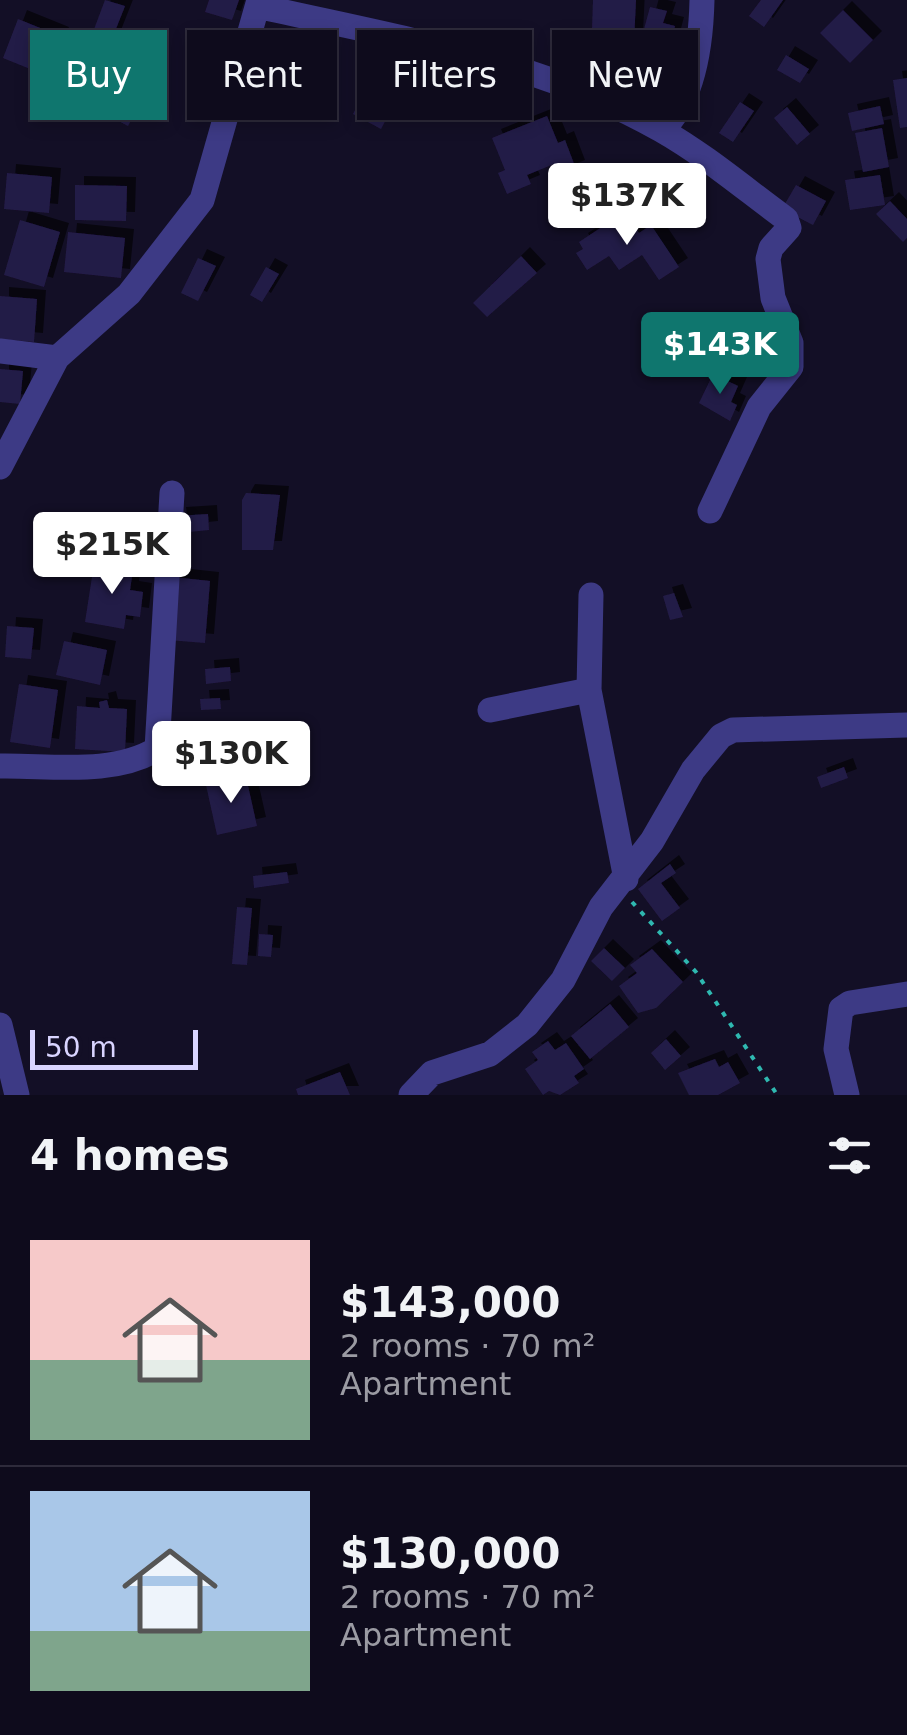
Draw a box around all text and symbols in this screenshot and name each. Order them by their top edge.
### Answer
chip: Buy [30,30,167,120]
chip: Rent [187,30,337,120]
chip: Filters [357,30,532,120]
chip: New [552,30,698,120]
pin: $137K [557,163,697,248]
text: $137K [570,176,684,214]
pin: $143K [650,312,790,397]
text: $143K [663,325,777,363]
pin: $215K [42,512,182,597]
text: $215K [55,525,169,563]
pin: $130K [161,721,301,806]
text: $130K [174,734,288,772]
scale bar [30,1025,198,1070]
text: 50 m [45,1031,117,1064]
icon: filters [822,1128,877,1183]
text: 4 homes [30,1131,230,1180]
text: $143,000 [340,1278,561,1327]
icon: home [110,1280,230,1400]
text: 2 rooms · 70 m² [340,1327,595,1365]
text: Apartment [340,1365,511,1403]
text: $130,000 [340,1529,561,1578]
icon: home [110,1531,230,1651]
text: 2 rooms · 70 m² [340,1578,595,1616]
text: Apartment [340,1616,511,1654]

